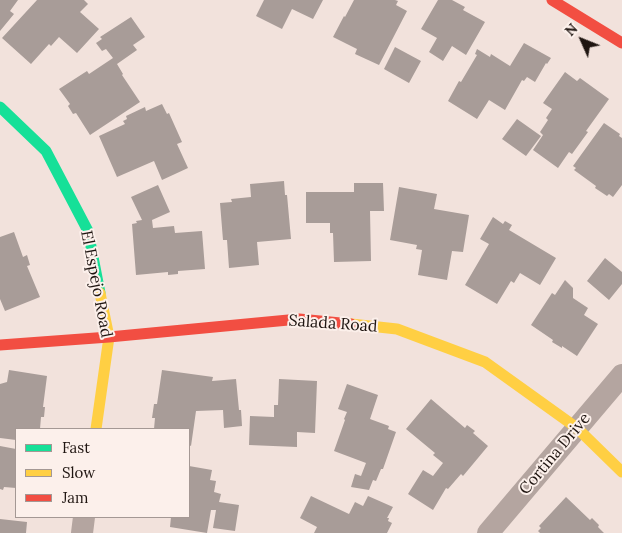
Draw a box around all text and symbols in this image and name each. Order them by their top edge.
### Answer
north arrow [557,15,607,65]
text: N [561,19,581,40]
street label: El Espejo Road [76,229,116,339]
street label: Salada Road [288,311,378,337]
street label: Cortina Drive [515,409,595,499]
legend [15,428,190,518]
text: Fast [62,438,90,457]
text: Slow [62,463,95,482]
text: Jam [62,488,89,507]

